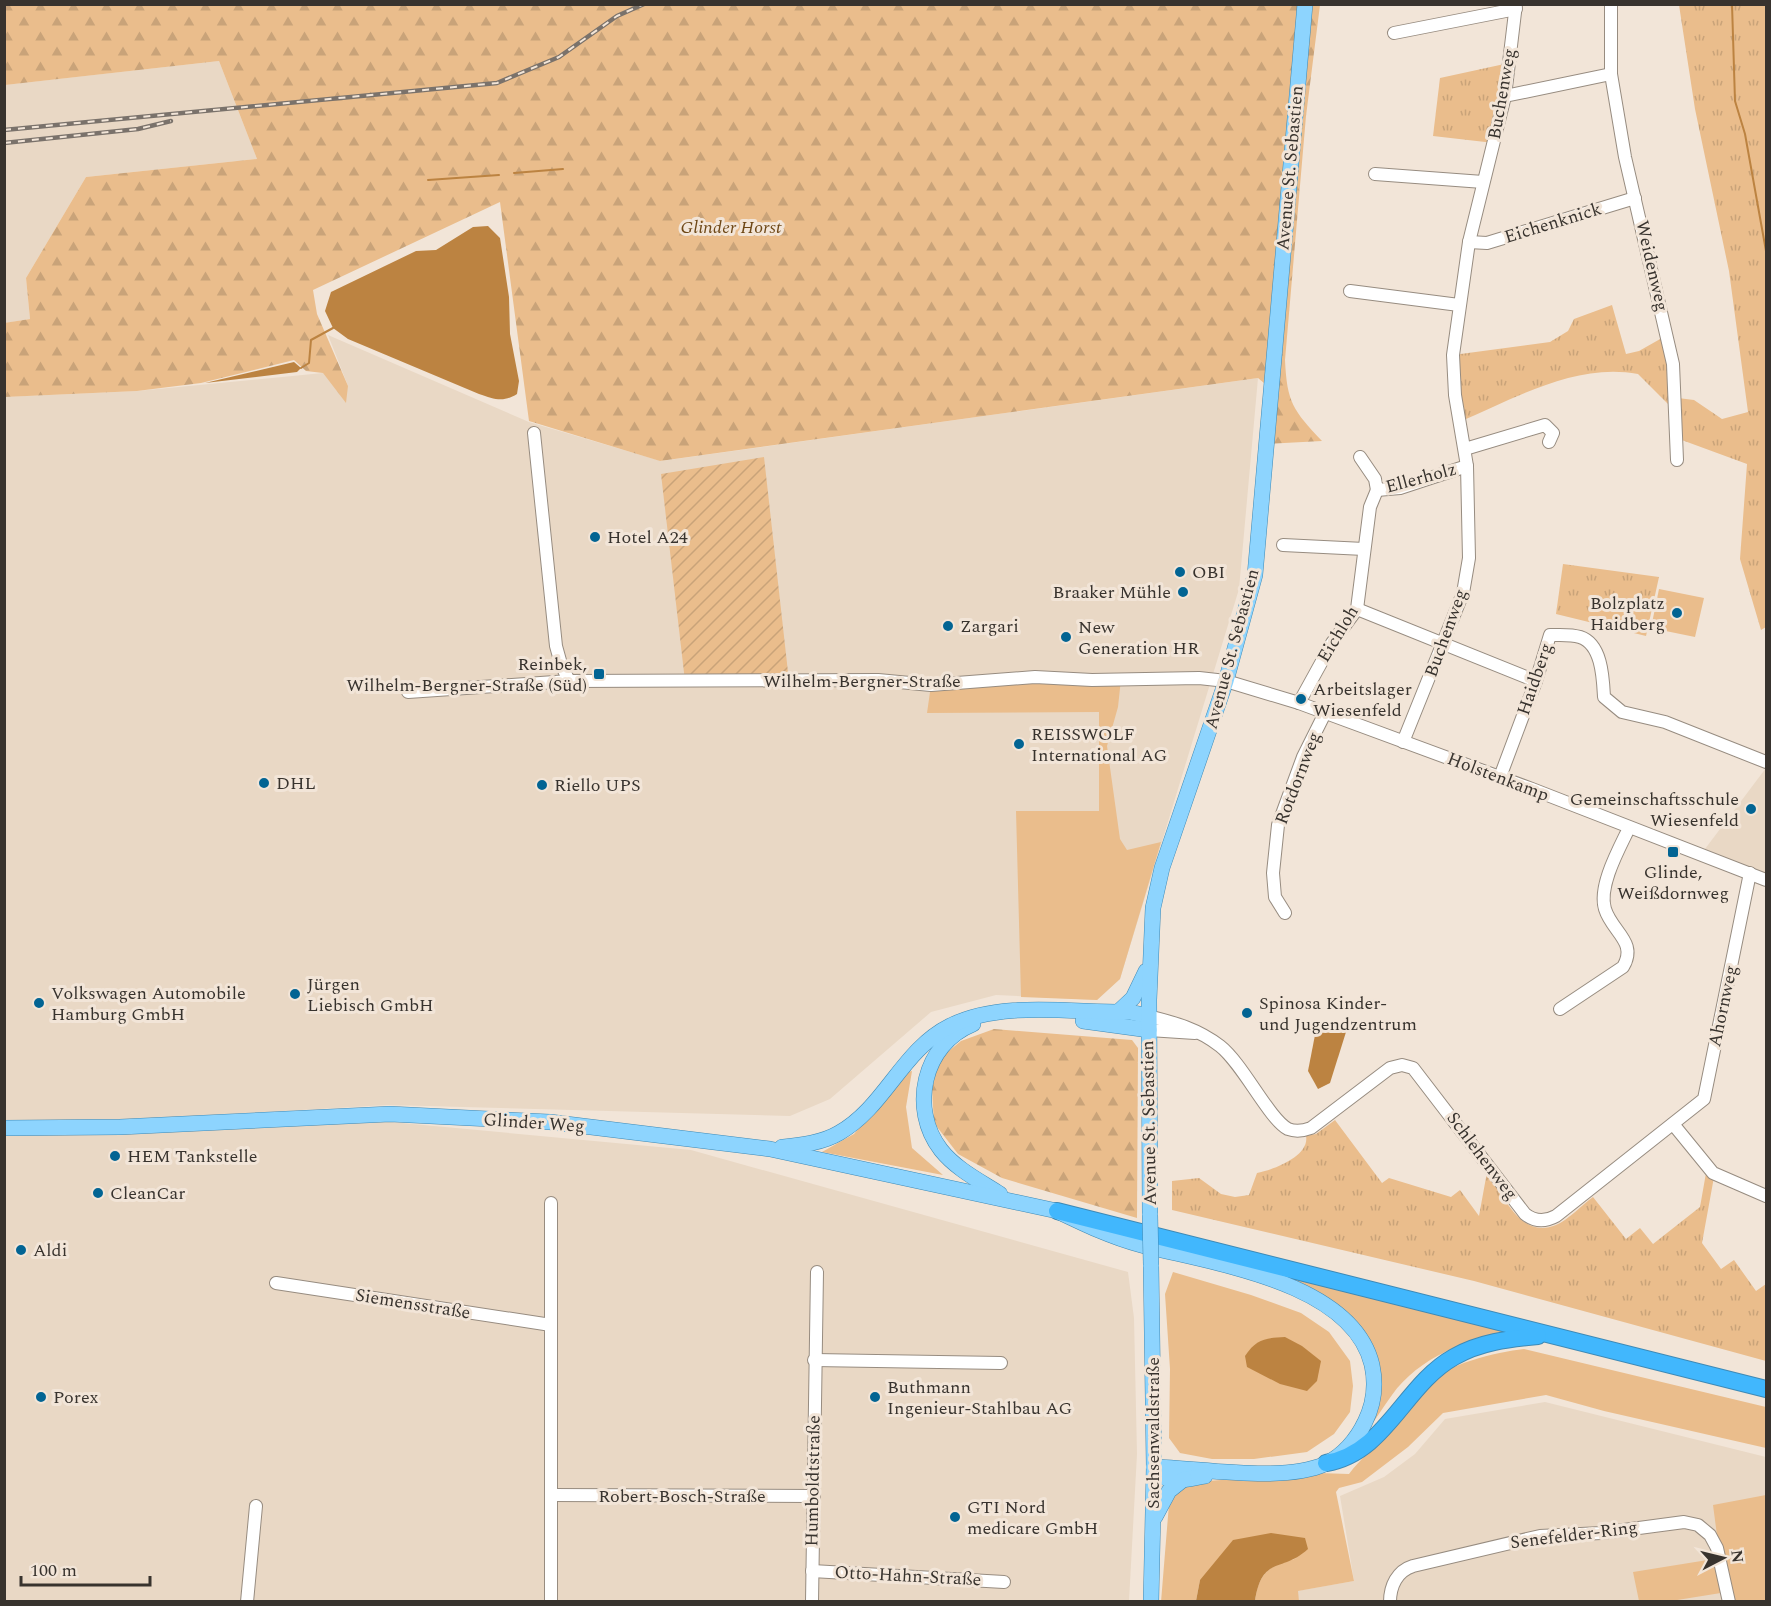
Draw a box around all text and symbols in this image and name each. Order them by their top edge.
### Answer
street label: Buchenweg [1481,46,1523,142]
street label: Avenue St. Sebastien [1269,84,1311,252]
street label: Eichenknick [1501,195,1605,251]
park label: Glinder Horst [681,214,782,241]
street label: Weidenweg [1628,218,1676,314]
street label: Ellerholz [1383,456,1459,500]
place label: Hotel A24 [607,524,688,551]
marker: Hotel A24 [588,530,602,544]
place label: OBI [1192,559,1225,586]
marker: OBI [1173,565,1187,579]
street label: Avenue St. Sebastien [1198,566,1266,732]
place label: Braaker Mühle [1052,579,1171,606]
marker: Braaker Mühle [1176,585,1190,599]
street label: Buchenweg [1418,585,1474,681]
place label: Bolzplatz Haidberg [1590,590,1665,638]
street label: Eichloh [1310,600,1366,668]
marker: Bolzplatz Haidberg [1670,606,1684,620]
place label: Zargari [960,613,1019,640]
place label: New Generation HR [1078,614,1199,662]
marker: Zargari [941,619,955,633]
marker: New Generation HR [1059,630,1073,644]
street label: Haidberg [1510,639,1560,719]
place label: Reinbek, Wilhelm-Bergner-Straße (Süd) [346,651,587,699]
marker: Reinbek, Wilhelm-Bergner-Straße (Süd) [592,667,606,681]
street label: Wilhelm-Bergner-Straße [763,668,961,695]
place label: Arbeitslager Wiesenfeld [1313,676,1412,724]
marker: Arbeitslager Wiesenfeld [1294,692,1308,706]
place label: REISSWOLF International AG [1031,721,1167,769]
street label: Rotdornweg [1268,728,1328,828]
marker: REISSWOLF International AG [1012,737,1026,751]
street label: Holstenkamp [1443,745,1553,809]
place label: DHL [276,770,316,797]
place label: Riello UPS [554,772,641,799]
marker: DHL [257,776,271,790]
marker: Riello UPS [535,778,549,792]
place label: Gemeinschaftsschule Wiesenfeld [1570,786,1739,834]
marker: Gemeinschaftsschule Wiesenfeld [1744,802,1758,816]
marker: Glinde, Weißdornweg [1666,845,1680,859]
place label: Glinde, Weißdornweg [1617,859,1729,907]
street label: Ahornweg [1701,963,1745,1049]
place label: Jürgen Liebisch GmbH [307,971,434,1019]
place label: Volkswagen Automobile Hamburg GmbH [51,980,246,1028]
marker: Jürgen Liebisch GmbH [288,987,302,1001]
place label: Spinosa Kinder- und Jugendzentrum [1259,990,1417,1038]
marker: Volkswagen Automobile Hamburg GmbH [32,996,46,1010]
marker: Spinosa Kinder- und Jugendzentrum [1240,1006,1254,1020]
street label: Avenue St. Sebastien [1134,1040,1164,1206]
street label: Glinder Weg [482,1106,586,1140]
street label: Schlehenweg [1440,1106,1524,1206]
place label: HEM Tankstelle [127,1143,257,1170]
marker: HEM Tankstelle [108,1149,122,1163]
place label: CleanCar [110,1180,185,1207]
marker: CleanCar [91,1186,105,1200]
place label: Aldi [33,1237,67,1264]
marker: Aldi [14,1243,28,1257]
street label: Siemensstraße [354,1282,472,1326]
street label: Sachsenwaldstraße [1140,1357,1167,1509]
place label: Buthmann Ingenieur-Stahlbau AG [887,1374,1072,1422]
place label: Porex [53,1384,99,1411]
marker: Porex [34,1390,48,1404]
marker: Buthmann Ingenieur-Stahlbau AG [868,1390,882,1404]
street label: Humboldtstraße [798,1415,828,1547]
street label: Robert-Bosch-Straße [598,1483,766,1510]
place label: GTI Nord medicare GmbH [967,1494,1098,1542]
marker: GTI Nord medicare GmbH [948,1510,962,1524]
street label: Senefelder-Ring [1509,1514,1639,1556]
north arrow [1693,1528,1753,1588]
text: N [1724,1548,1750,1564]
scale bar [21,1549,150,1587]
text: 100 m [30,1557,77,1584]
street label: Otto-Hahn-Straße [834,1559,982,1593]

